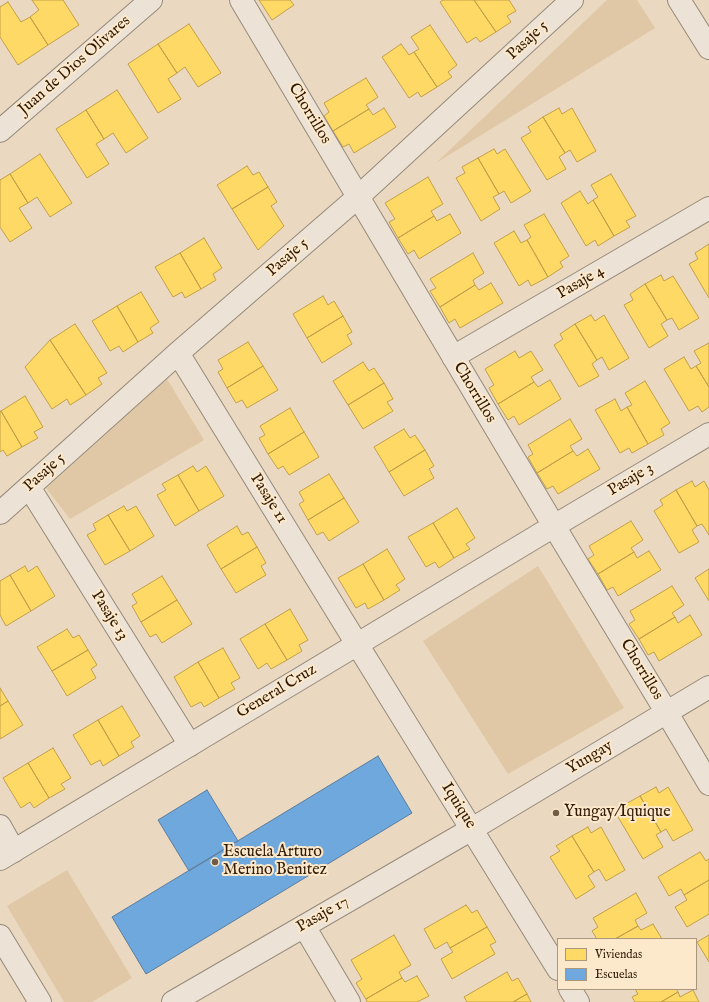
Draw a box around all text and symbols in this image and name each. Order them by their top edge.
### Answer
street label: Juan de Dios Olivares [15,12,135,120]
street label: Pasaje 5 [504,17,552,65]
street label: Chorrillos [283,80,335,148]
street label: Pasaje 5 [263,235,313,281]
street label: Pasaje 4 [554,262,608,304]
street label: Chorrillos [448,359,500,427]
street label: Pasaje 5 [20,449,70,497]
street label: Pasaje 3 [605,459,657,501]
street label: Pasaje 11 [245,471,291,527]
street label: Pasaje 13 [86,588,132,644]
street label: Chorrillos [615,636,667,704]
street label: General Cruz [234,661,320,723]
street label: Yungay [563,737,617,779]
street label: Iquique [436,779,480,833]
place label: Yungay/Iquique [564,803,670,823]
marker: Yungay/Iquique [551,808,561,818]
place label: Escuela Arturo Merino Benitez [223,843,327,881]
marker: Escuela Arturo Merino Benitez [210,857,220,867]
street label: Pasaje 17 [294,893,352,937]
legend [557,938,697,990]
text: Viviendas [595,947,642,962]
text: Escuelas [595,967,637,982]

